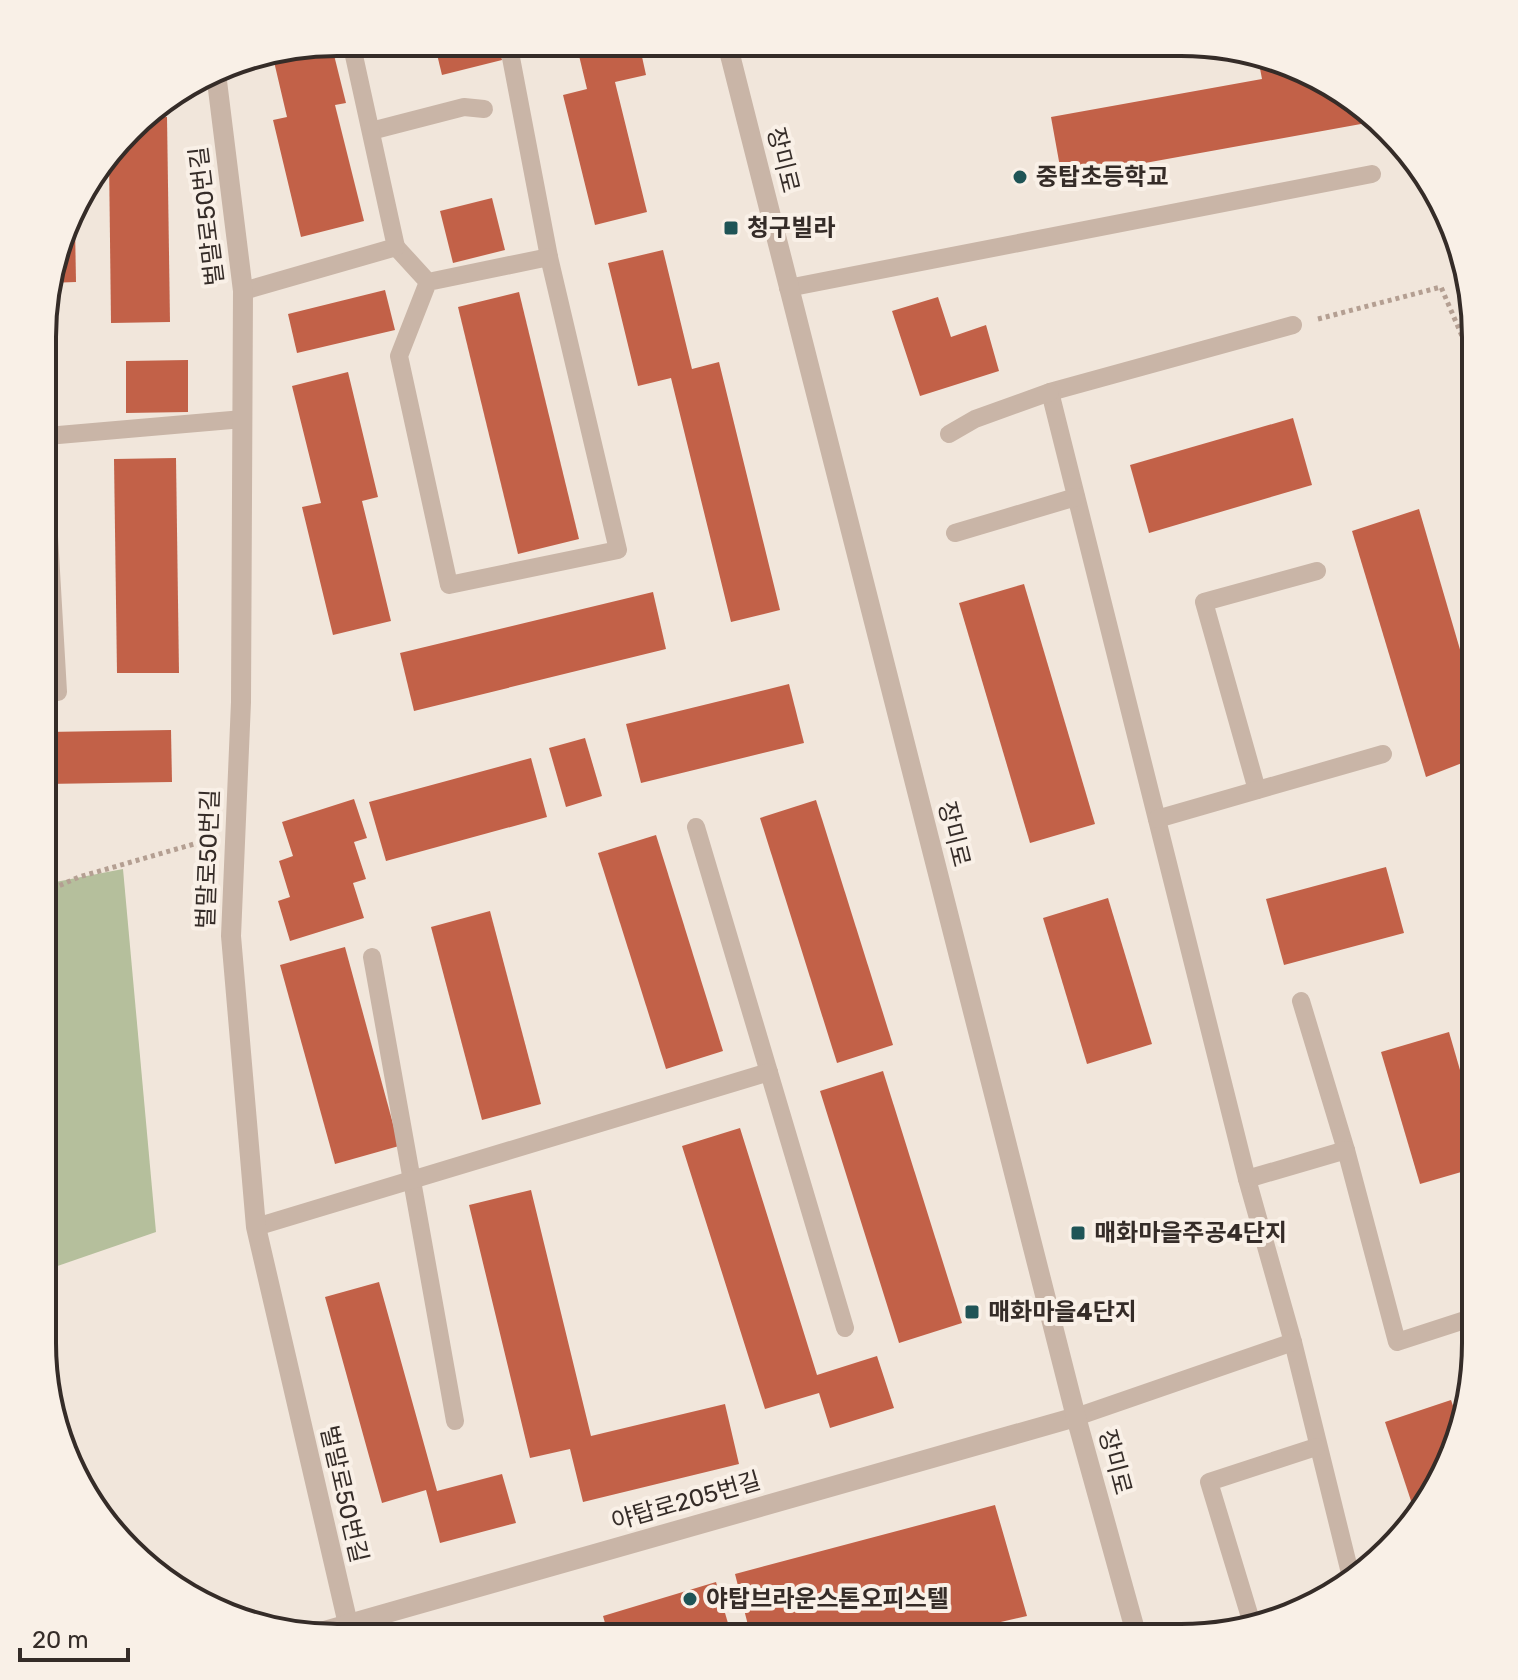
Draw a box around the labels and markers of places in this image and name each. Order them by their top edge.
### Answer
place label: 중탑초등학교 [1036,163,1168,191]
marker: 중탑초등학교 [1011,168,1029,186]
place label: 청구빌라 [747,214,835,242]
marker: 청구빌라 [722,219,740,237]
place label: 매화마을주공4단지 [1094,1219,1287,1247]
marker: 매화마을주공4단지 [1069,1224,1087,1242]
place label: 매화마을4단지 [988,1298,1137,1326]
marker: 매화마을4단지 [963,1303,981,1321]
place label: 야탑브라운스톤오피스텔 [706,1585,949,1613]
marker: 야탑브라운스톤오피스텔 [681,1590,699,1608]

